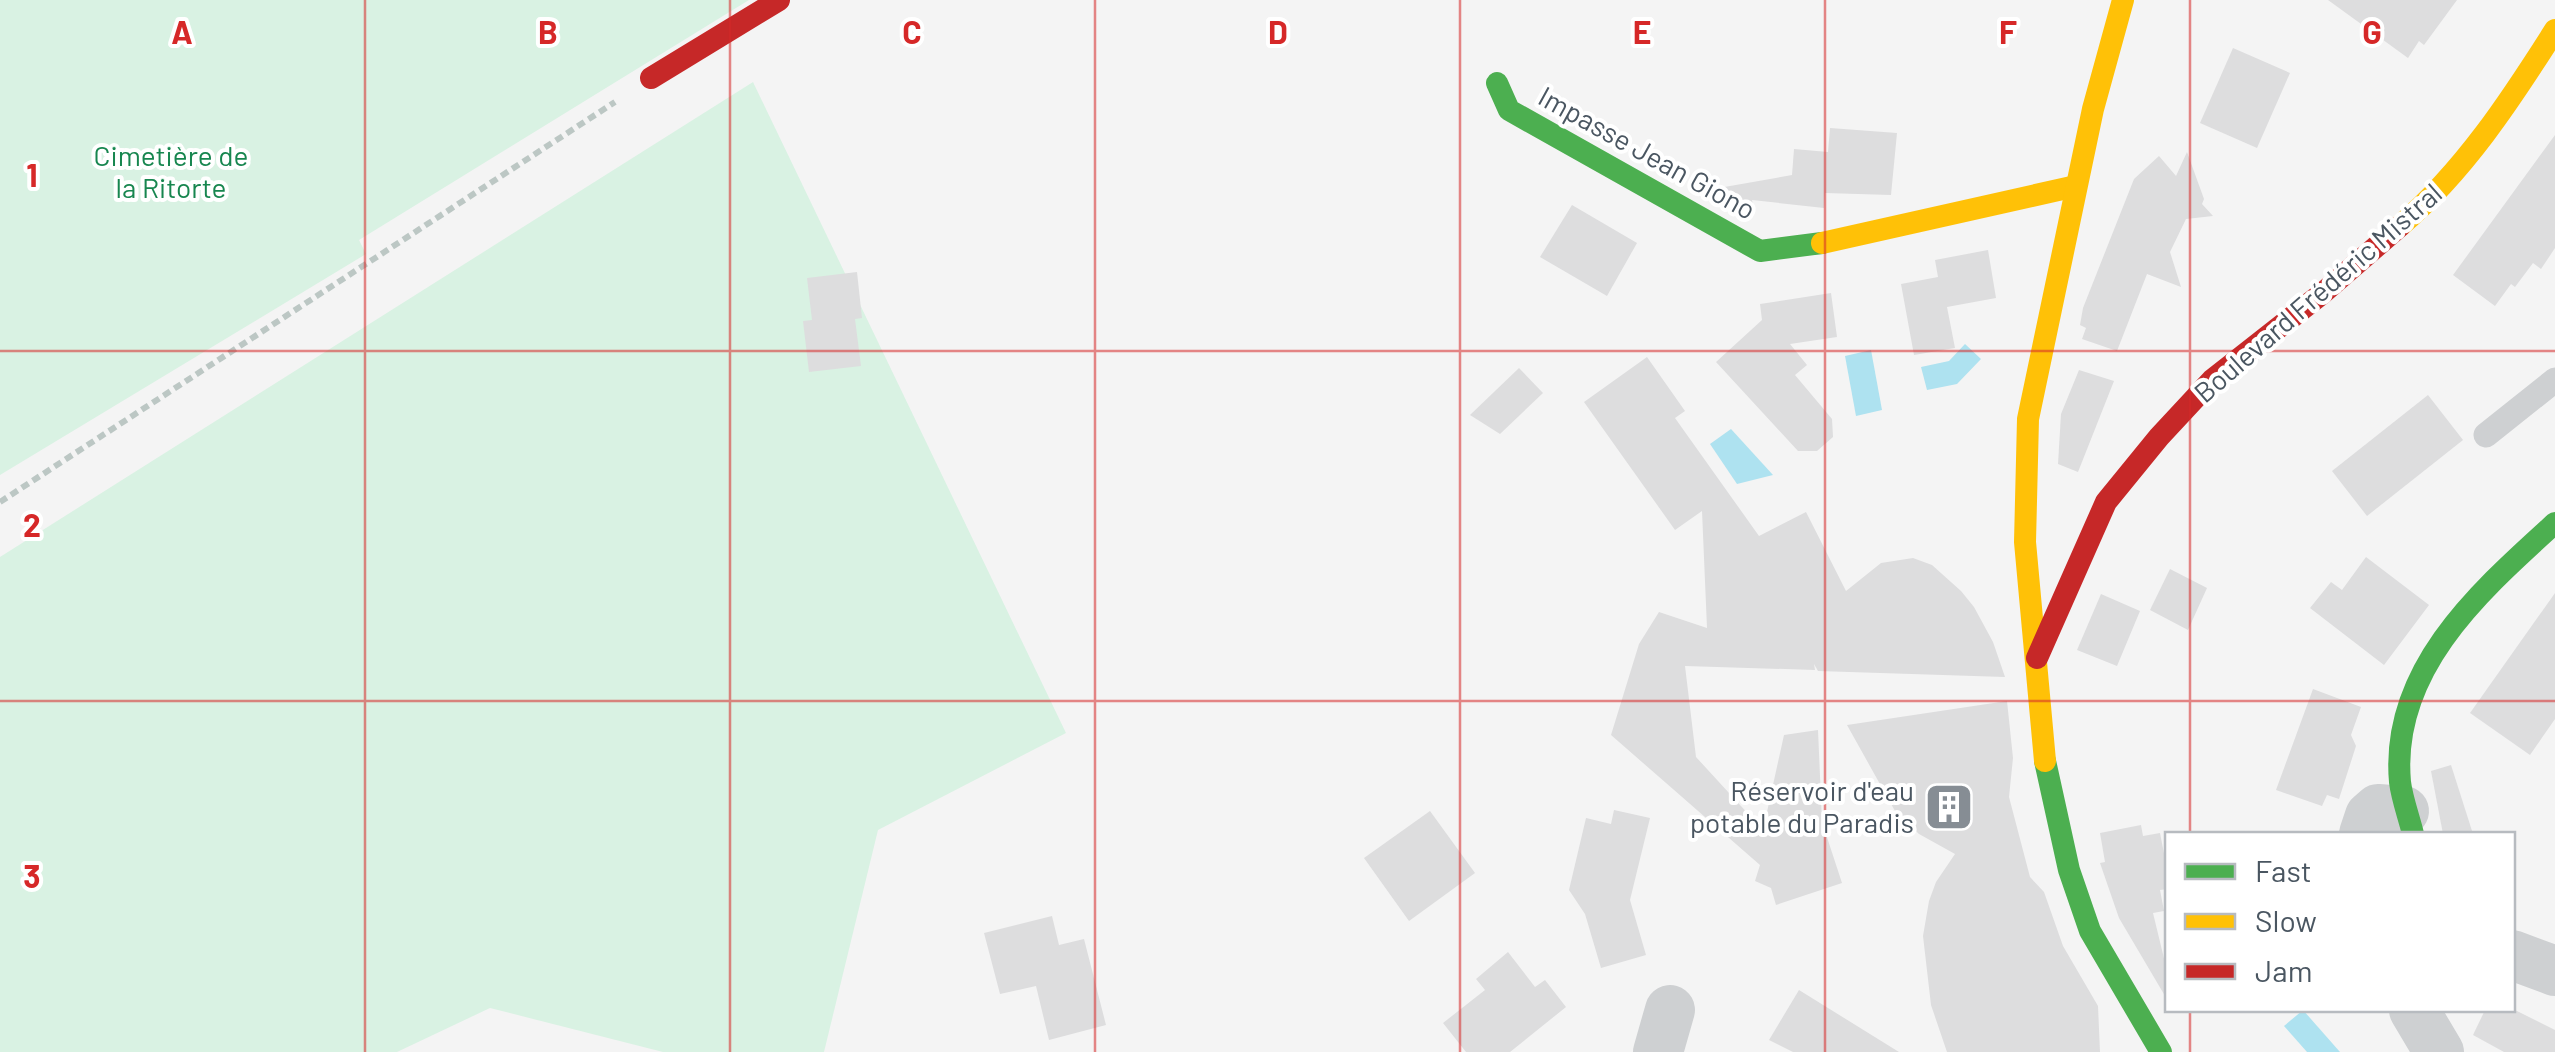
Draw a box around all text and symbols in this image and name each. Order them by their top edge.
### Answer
text: A [171,12,193,50]
text: B [538,12,558,50]
text: C [902,12,922,50]
text: D [1268,12,1288,50]
text: E [1633,12,1651,50]
text: F [1999,12,2017,50]
text: G [2362,12,2382,50]
street label: Impasse Jean Giono [1533,78,1762,226]
park label: Cimetière de la Ritorte [94,138,248,204]
text: 1 [26,155,38,193]
street label: Boulevard Frédéric Mistral [2187,175,2448,409]
text: 2 [23,505,41,543]
place label: Réservoir d'eau potable du Paradis [1690,773,1914,839]
building icon: Réservoir d'eau potable du Paradis [1923,781,1975,833]
legend [2165,832,2515,1012]
text: Fast [2255,852,2312,888]
text: 3 [23,856,41,894]
text: Slow [2255,902,2317,938]
text: Jam [2255,952,2312,988]

